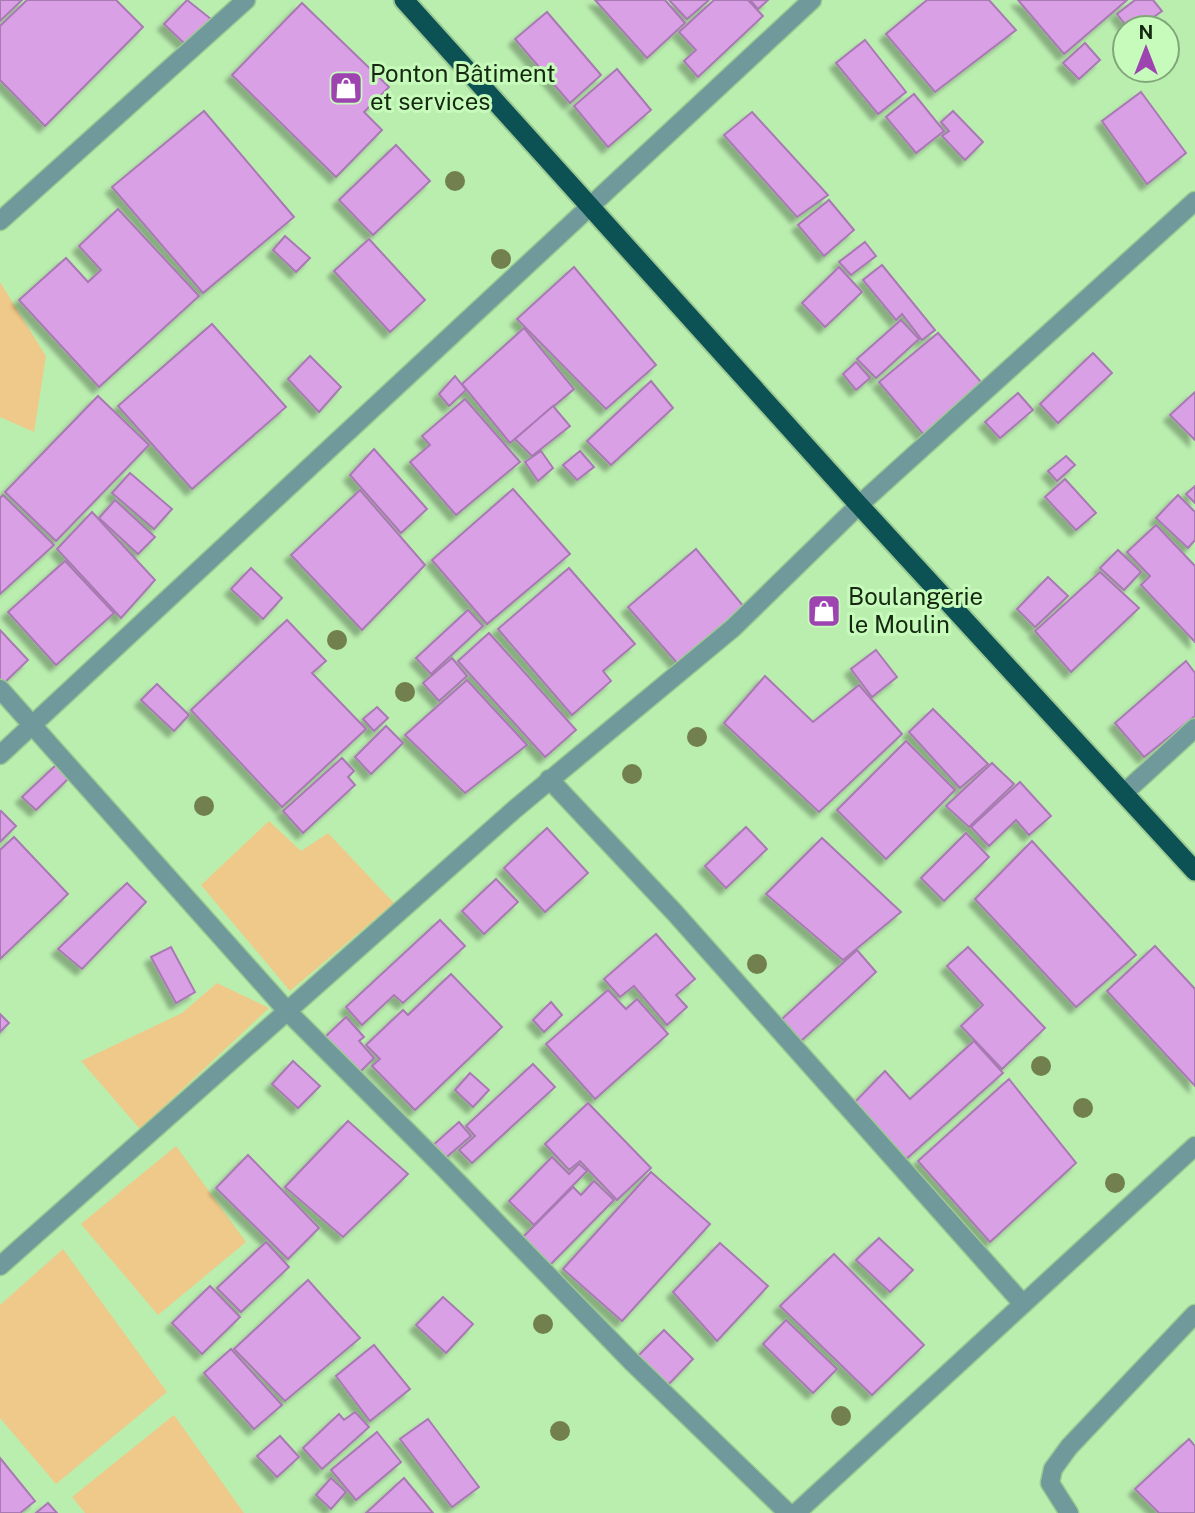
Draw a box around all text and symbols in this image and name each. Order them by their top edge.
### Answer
north arrow [1111,14,1181,84]
text: N [1139,21,1153,43]
place label: Ponton Bâtiment et services [370,59,556,115]
shop icon: Ponton Bâtiment et services [327,69,365,107]
place label: Boulangerie le Moulin [848,582,983,638]
shop icon: Boulangerie le Moulin [805,592,843,630]

